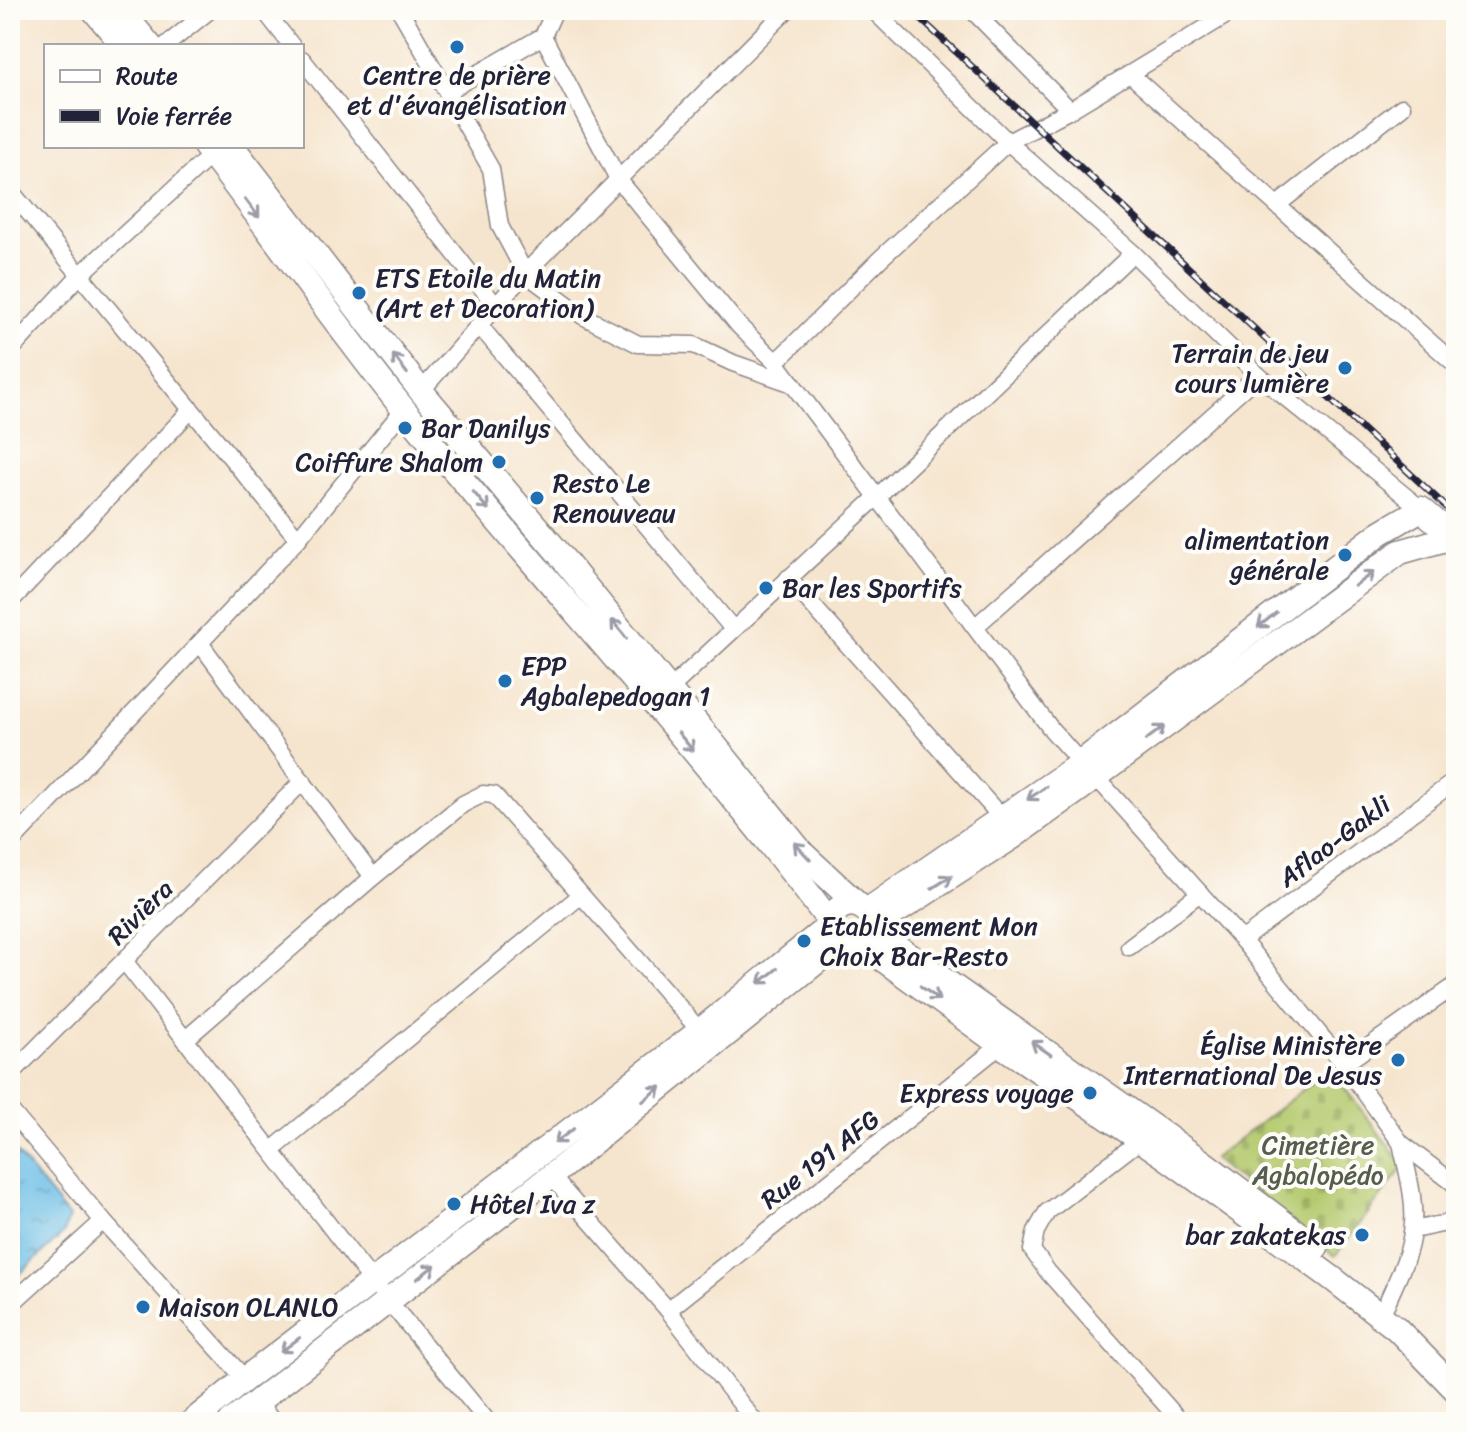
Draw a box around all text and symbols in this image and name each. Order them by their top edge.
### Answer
marker: Centre de prière et d'évangélisation [448,38,466,56]
legend [44,44,304,148]
place label: Centre de prière et d'évangélisation [347,52,567,128]
text: Route [116,55,178,97]
text: Voie ferrée [116,95,232,137]
one-way arrow [243,197,260,218]
place label: ETS Etoile du Matin (Art et Decoration) [375,255,601,331]
marker: ETS Etoile du Matin (Art et Decoration) [350,284,368,302]
place label: Terrain de jeu cours lumière [1172,330,1329,406]
one-way arrow [392,353,409,375]
marker: Terrain de jeu cours lumière [1336,359,1354,377]
place label: Bar Danilys [421,405,551,451]
marker: Bar Danilys [396,419,414,437]
place label: Coiffure Shalom [295,439,483,485]
marker: Coiffure Shalom [490,453,508,471]
place label: Resto Le Renouveau [553,460,676,536]
marker: Resto Le Renouveau [528,489,546,507]
one-way arrow [472,490,490,510]
place label: alimentation générale [1185,517,1329,593]
marker: alimentation générale [1336,546,1354,564]
place label: Bar les Sportifs [782,565,962,611]
one-way arrow [1352,571,1374,587]
marker: Bar les Sportifs [757,579,775,597]
one-way arrow [1257,611,1278,628]
one-way arrow [610,619,628,640]
place label: EPP Agbalepedogan 1 [520,643,710,719]
marker: EPP Agbalepedogan 1 [496,672,514,690]
one-way arrow [1143,725,1165,742]
one-way arrow [677,731,695,751]
street label: Aflao-Gakli [1267,782,1401,900]
one-way arrow [1027,785,1049,801]
one-way arrow [793,842,811,862]
street label: Rivièra [96,868,184,956]
one-way arrow [930,874,952,891]
place label: Etablissement Mon Choix Bar-Resto [820,903,1038,979]
marker: Etablissement Mon Choix Bar-Resto [795,932,813,950]
one-way arrow [759,967,779,985]
one-way arrow [918,985,940,1001]
place label: Église Ministère International De Jesus [1123,1022,1382,1098]
one-way arrow [1030,1040,1052,1056]
marker: Église Ministère International De Jesus [1389,1051,1407,1069]
place label: Express voyage [900,1070,1074,1116]
marker: Express voyage [1081,1084,1099,1102]
one-way arrow [641,1085,662,1102]
street label: Rue 191 AFG [750,1097,890,1221]
park label: Cimetière Agbalopédo [1251,1122,1384,1198]
one-way arrow [554,1127,575,1144]
place label: Hôtel Iva z [470,1181,596,1227]
marker: Hôtel Iva z [445,1195,463,1213]
place label: bar zakatekas [1185,1212,1347,1258]
marker: bar zakatekas [1353,1226,1371,1244]
one-way arrow [415,1263,436,1280]
place label: Maison OLANLO [159,1284,339,1330]
marker: Maison OLANLO [134,1298,152,1316]
one-way arrow [280,1336,301,1353]

